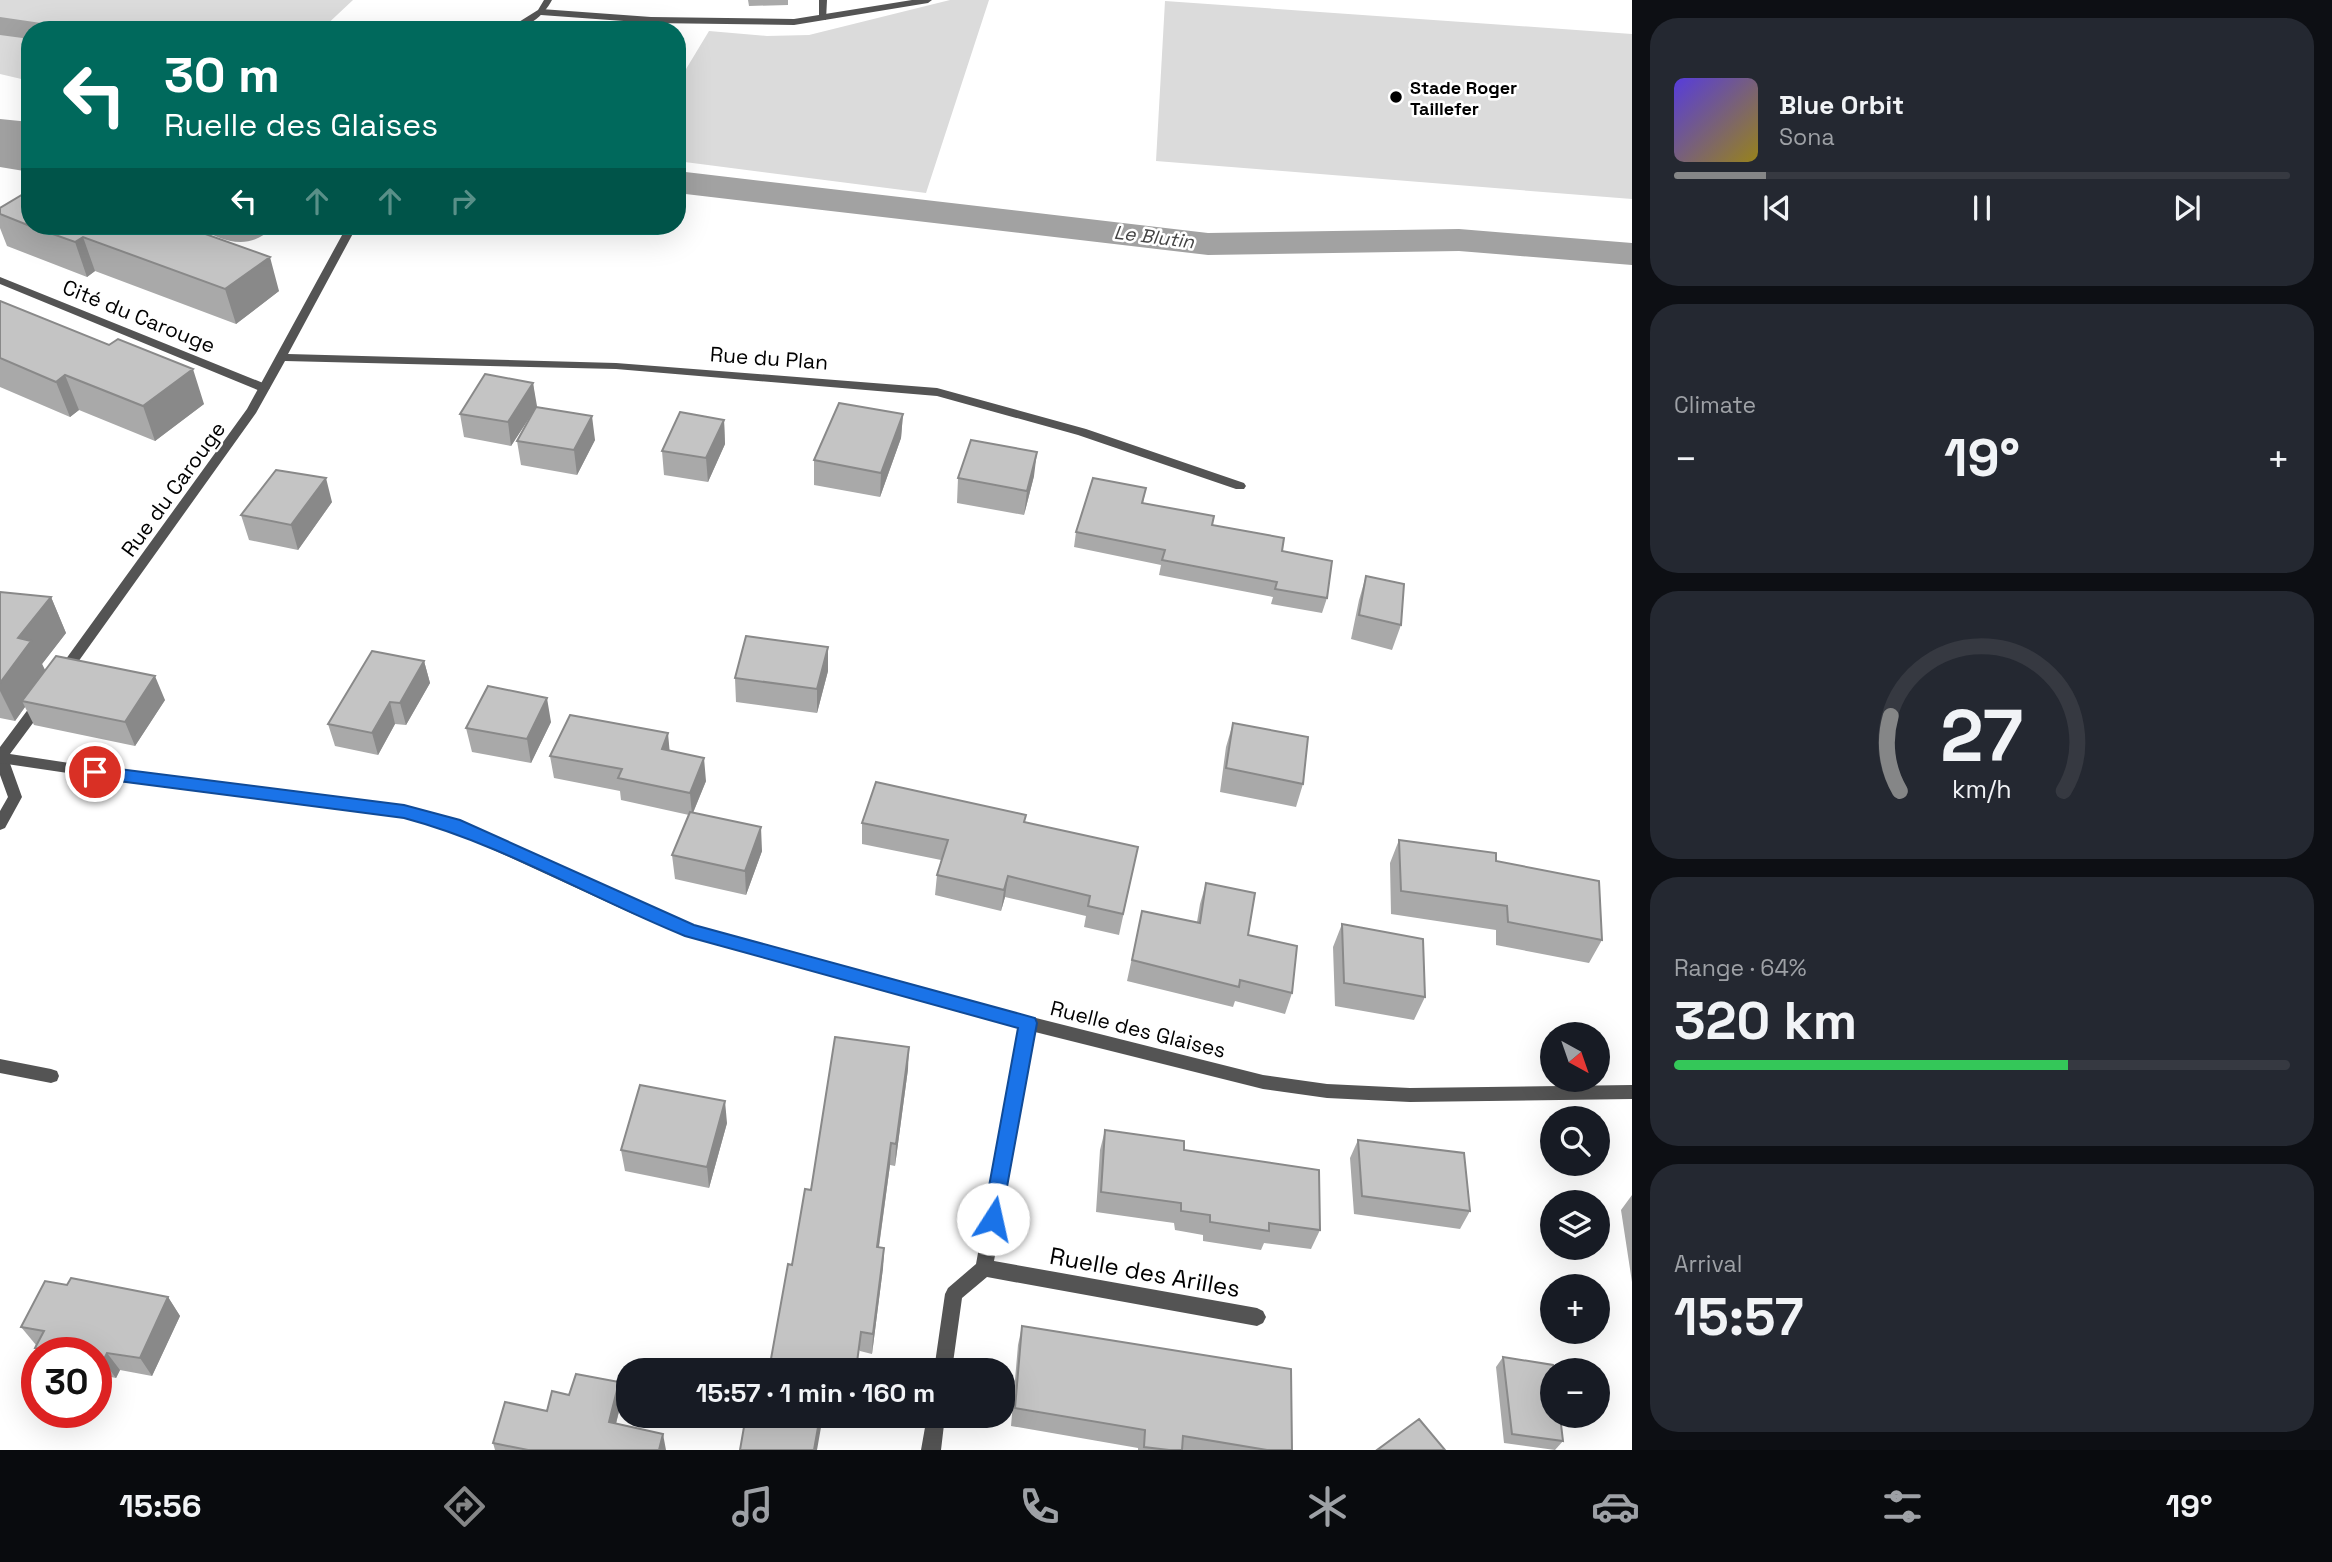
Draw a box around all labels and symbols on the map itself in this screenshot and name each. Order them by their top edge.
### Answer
place label: Stade Roger Taillefer [1410,76,1517,120]
marker: Stade Roger Taillefer [1388,89,1404,105]
water label: Le Blutin [1113,220,1196,254]
street label: Cité du Carouge [59,273,219,359]
street label: Rue du Plan [709,340,829,376]
street label: Rue du Carouge [115,416,231,562]
pin [65,742,125,802]
street label: Ruelle des Glaises [1047,994,1229,1064]
north arrow [1540,1022,1610,1092]
position arrow [956,1182,1030,1256]
street label: Ruelle des Arilles [1047,1240,1243,1304]
speed limit sign: 30 [21,1337,112,1428]

